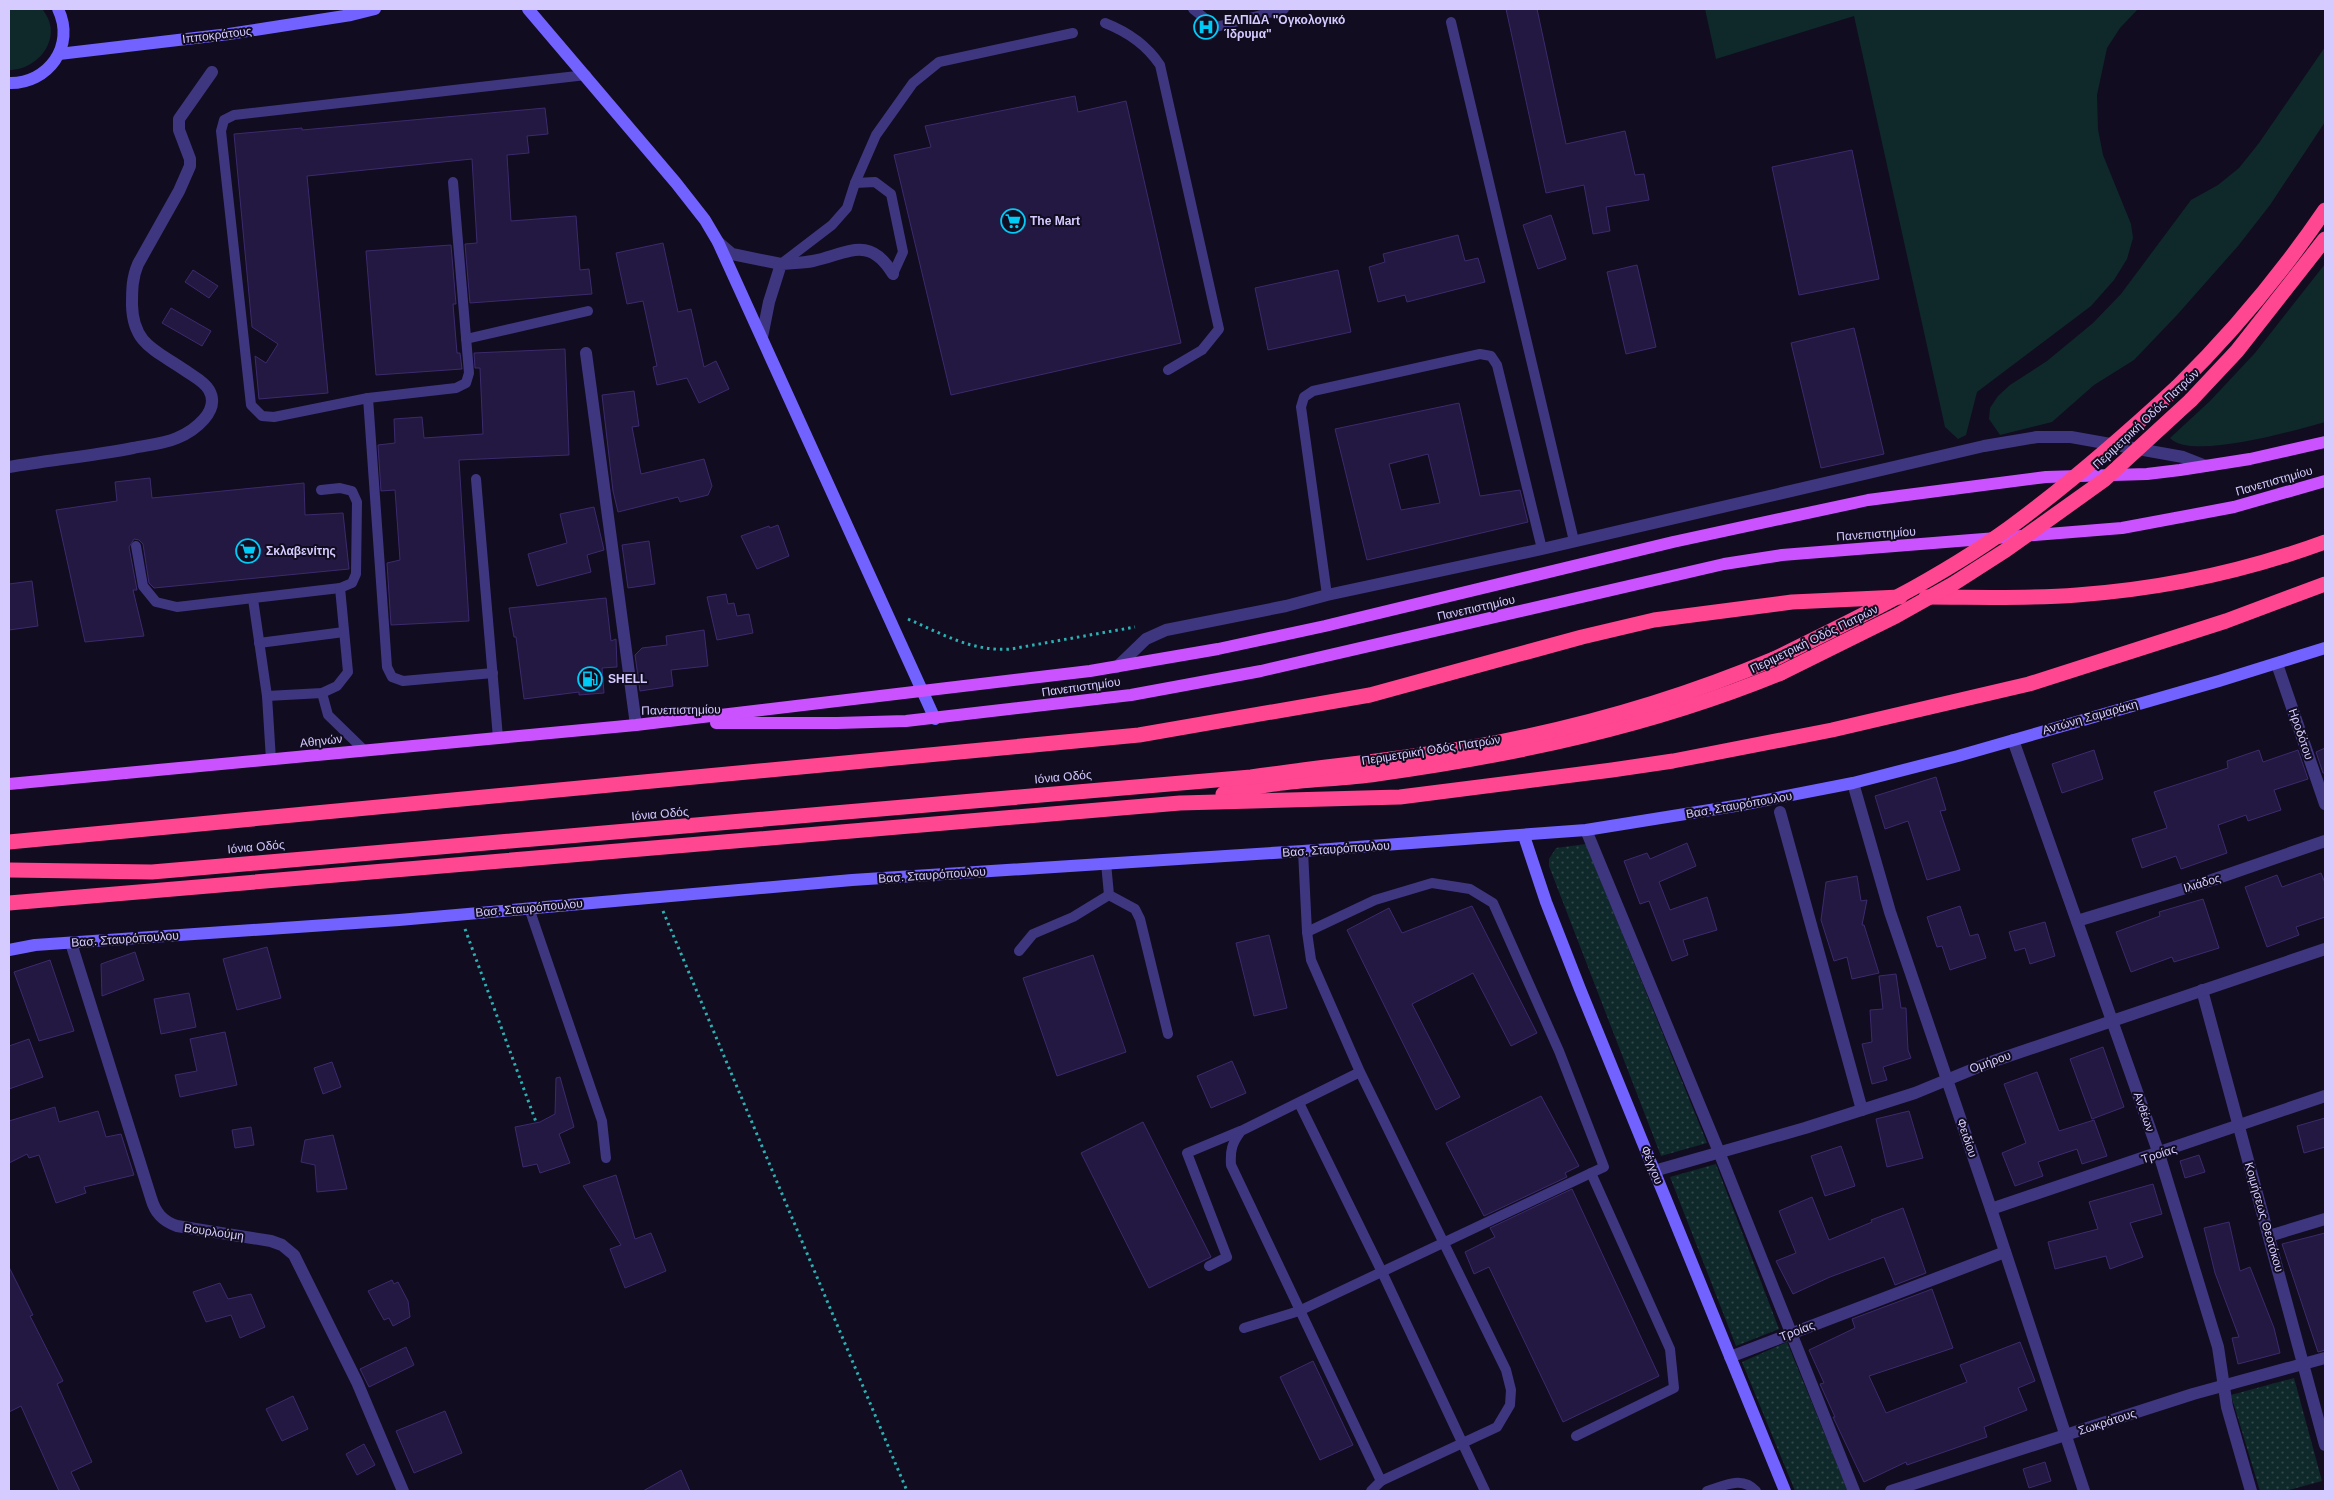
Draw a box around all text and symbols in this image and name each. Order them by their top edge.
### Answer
place label: ΕΛΠΙΔΑ "Ογκολογικό Ίδρυμα" [1224,13,1345,41]
hospital icon: ΕΛΠΙΔΑ "Ογκολογικό Ίδρυμα" [1193,14,1219,40]
street label: Ιπποκράτους [182,24,253,46]
supermarket icon: The Mart [1000,208,1026,234]
place label: The Mart [1030,214,1080,228]
street label: Περιμετρική Οδός Πατρών [2090,366,2202,472]
street label: Πανεπιστημίου [2234,463,2314,499]
street label: Πανεπιστημίου [1836,524,1916,544]
supermarket icon: Σκλαβενίτης [235,538,261,564]
place label: Σκλαβενίτης [266,544,336,558]
street label: Πανεπιστημίου [1436,592,1516,624]
street label: Περιμετρική Οδός Πατρών [1748,602,1880,676]
fuel station icon: SHELL [577,666,603,692]
place label: SHELL [608,672,647,686]
street label: Πανεπιστημίου [1041,675,1121,699]
street label: Αντώνη Σαμαράκη [2041,697,2139,737]
street label: Πανεπιστημίου [641,702,721,718]
street label: Ηροδότου [2286,707,2316,761]
street label: Αθηνών [299,732,343,750]
street label: Περιμετρική Οδός Πατρών [1361,732,1501,768]
street label: Ιόνια Οδός [1034,768,1092,786]
street label: Βασ. Σταυρόπουλου [1685,789,1793,821]
street label: Ιόνια Οδός [631,805,689,823]
street label: Ιόνια Οδός [227,838,285,856]
street label: Βασ. Σταυρόπουλου [1282,838,1390,860]
street label: Βασ. Σταυρόπουλου [878,864,986,886]
street label: Ιλιάδος [2182,871,2222,895]
street label: Βασ. Σταυρόπουλου [475,896,583,920]
street label: Βασ. Σταυρόπουλου [71,928,179,950]
street label: Ομήρου [1967,1048,2013,1076]
street label: Ανθέων [2131,1090,2157,1134]
street label: Φειδίου [1954,1117,1980,1159]
street label: Τροίας [2140,1142,2179,1166]
street label: Φέγγου [1638,1144,1666,1186]
street label: Κοιμήσεως Θεοτόκου [2242,1160,2286,1274]
street label: Βουρλούμη [183,1221,245,1243]
street label: Τροίας [1778,1318,1817,1344]
street label: Σωκράτους [2076,1406,2138,1438]

